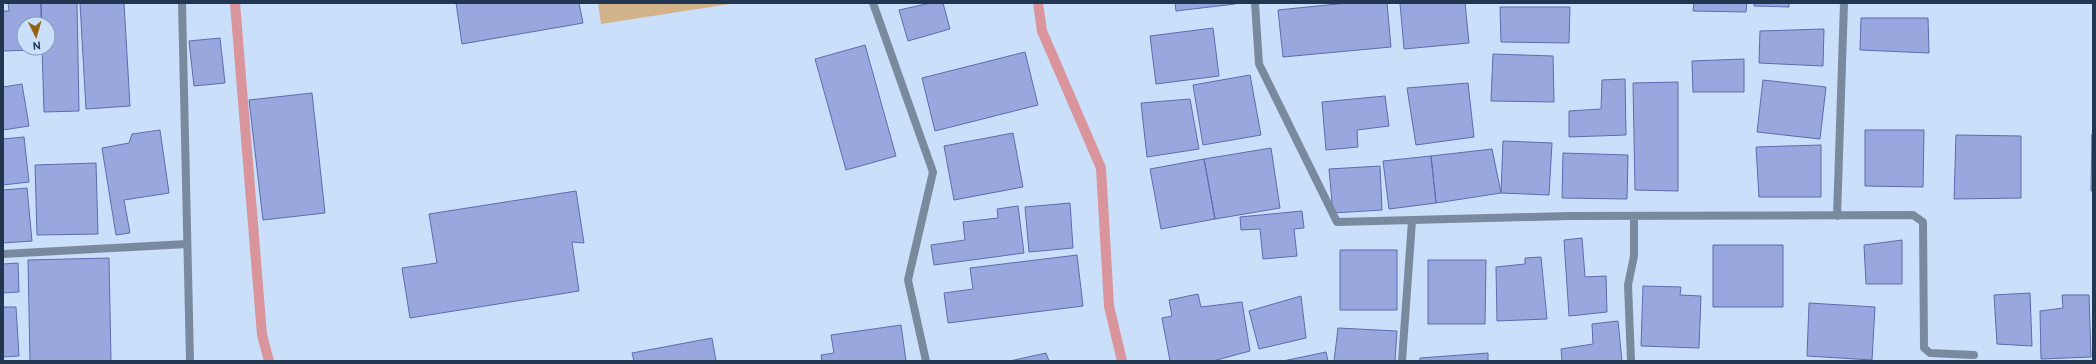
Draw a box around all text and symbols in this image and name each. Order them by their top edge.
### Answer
north arrow [16,16,56,56]
text: N [32,40,41,52]

